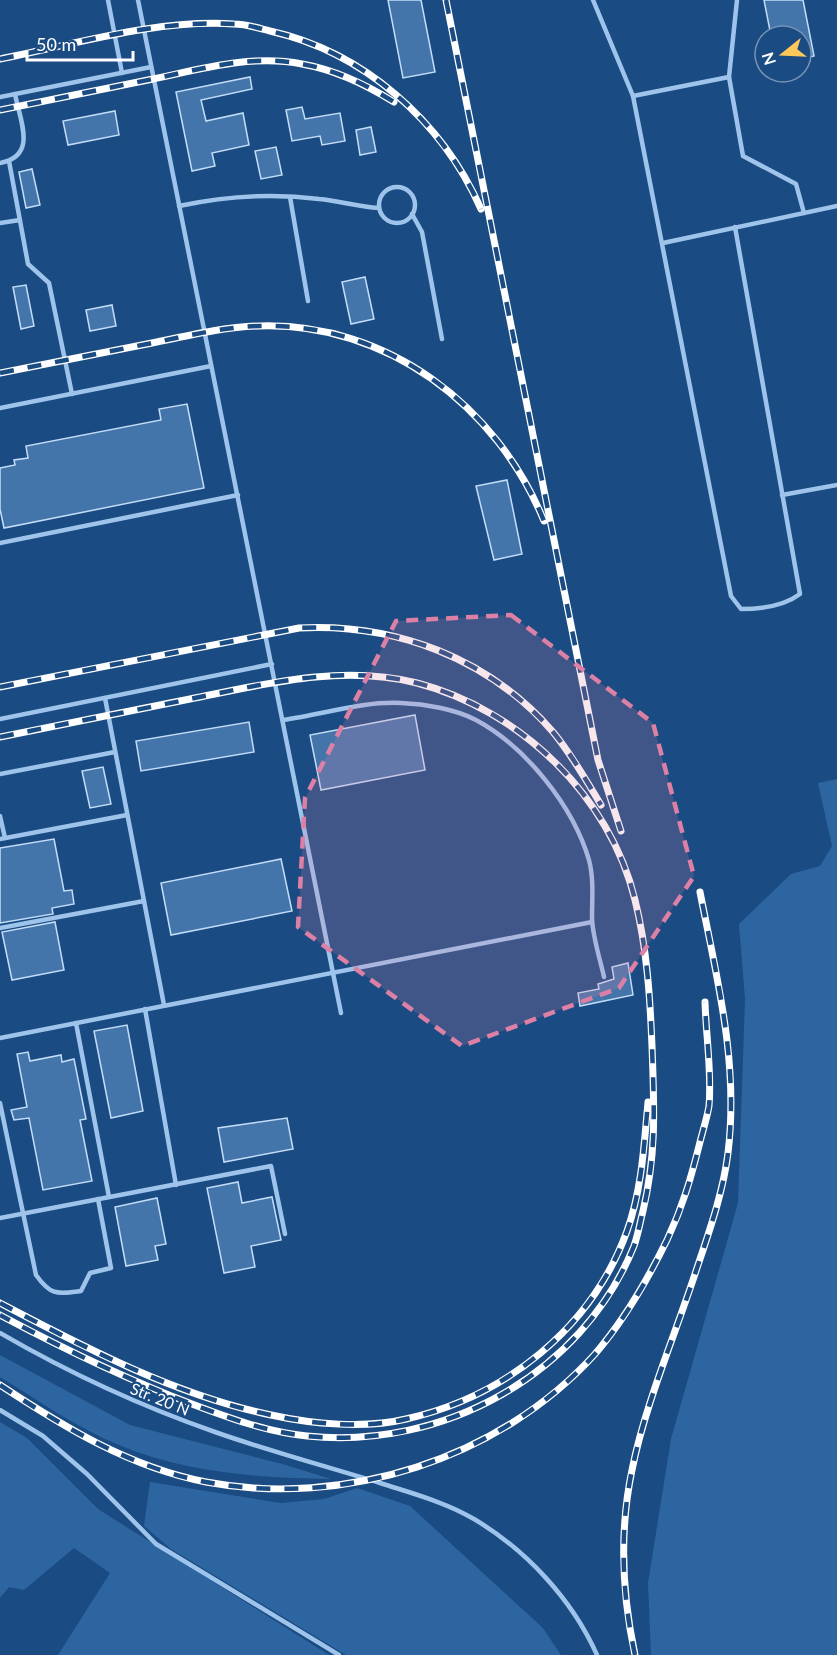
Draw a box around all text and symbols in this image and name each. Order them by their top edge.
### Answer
scale bar [27,24,134,62]
north arrow [753,24,813,84]
text: 50 m [36,33,76,55]
text: N [757,50,779,68]
street label: Str. 20 N [128,1378,192,1419]

